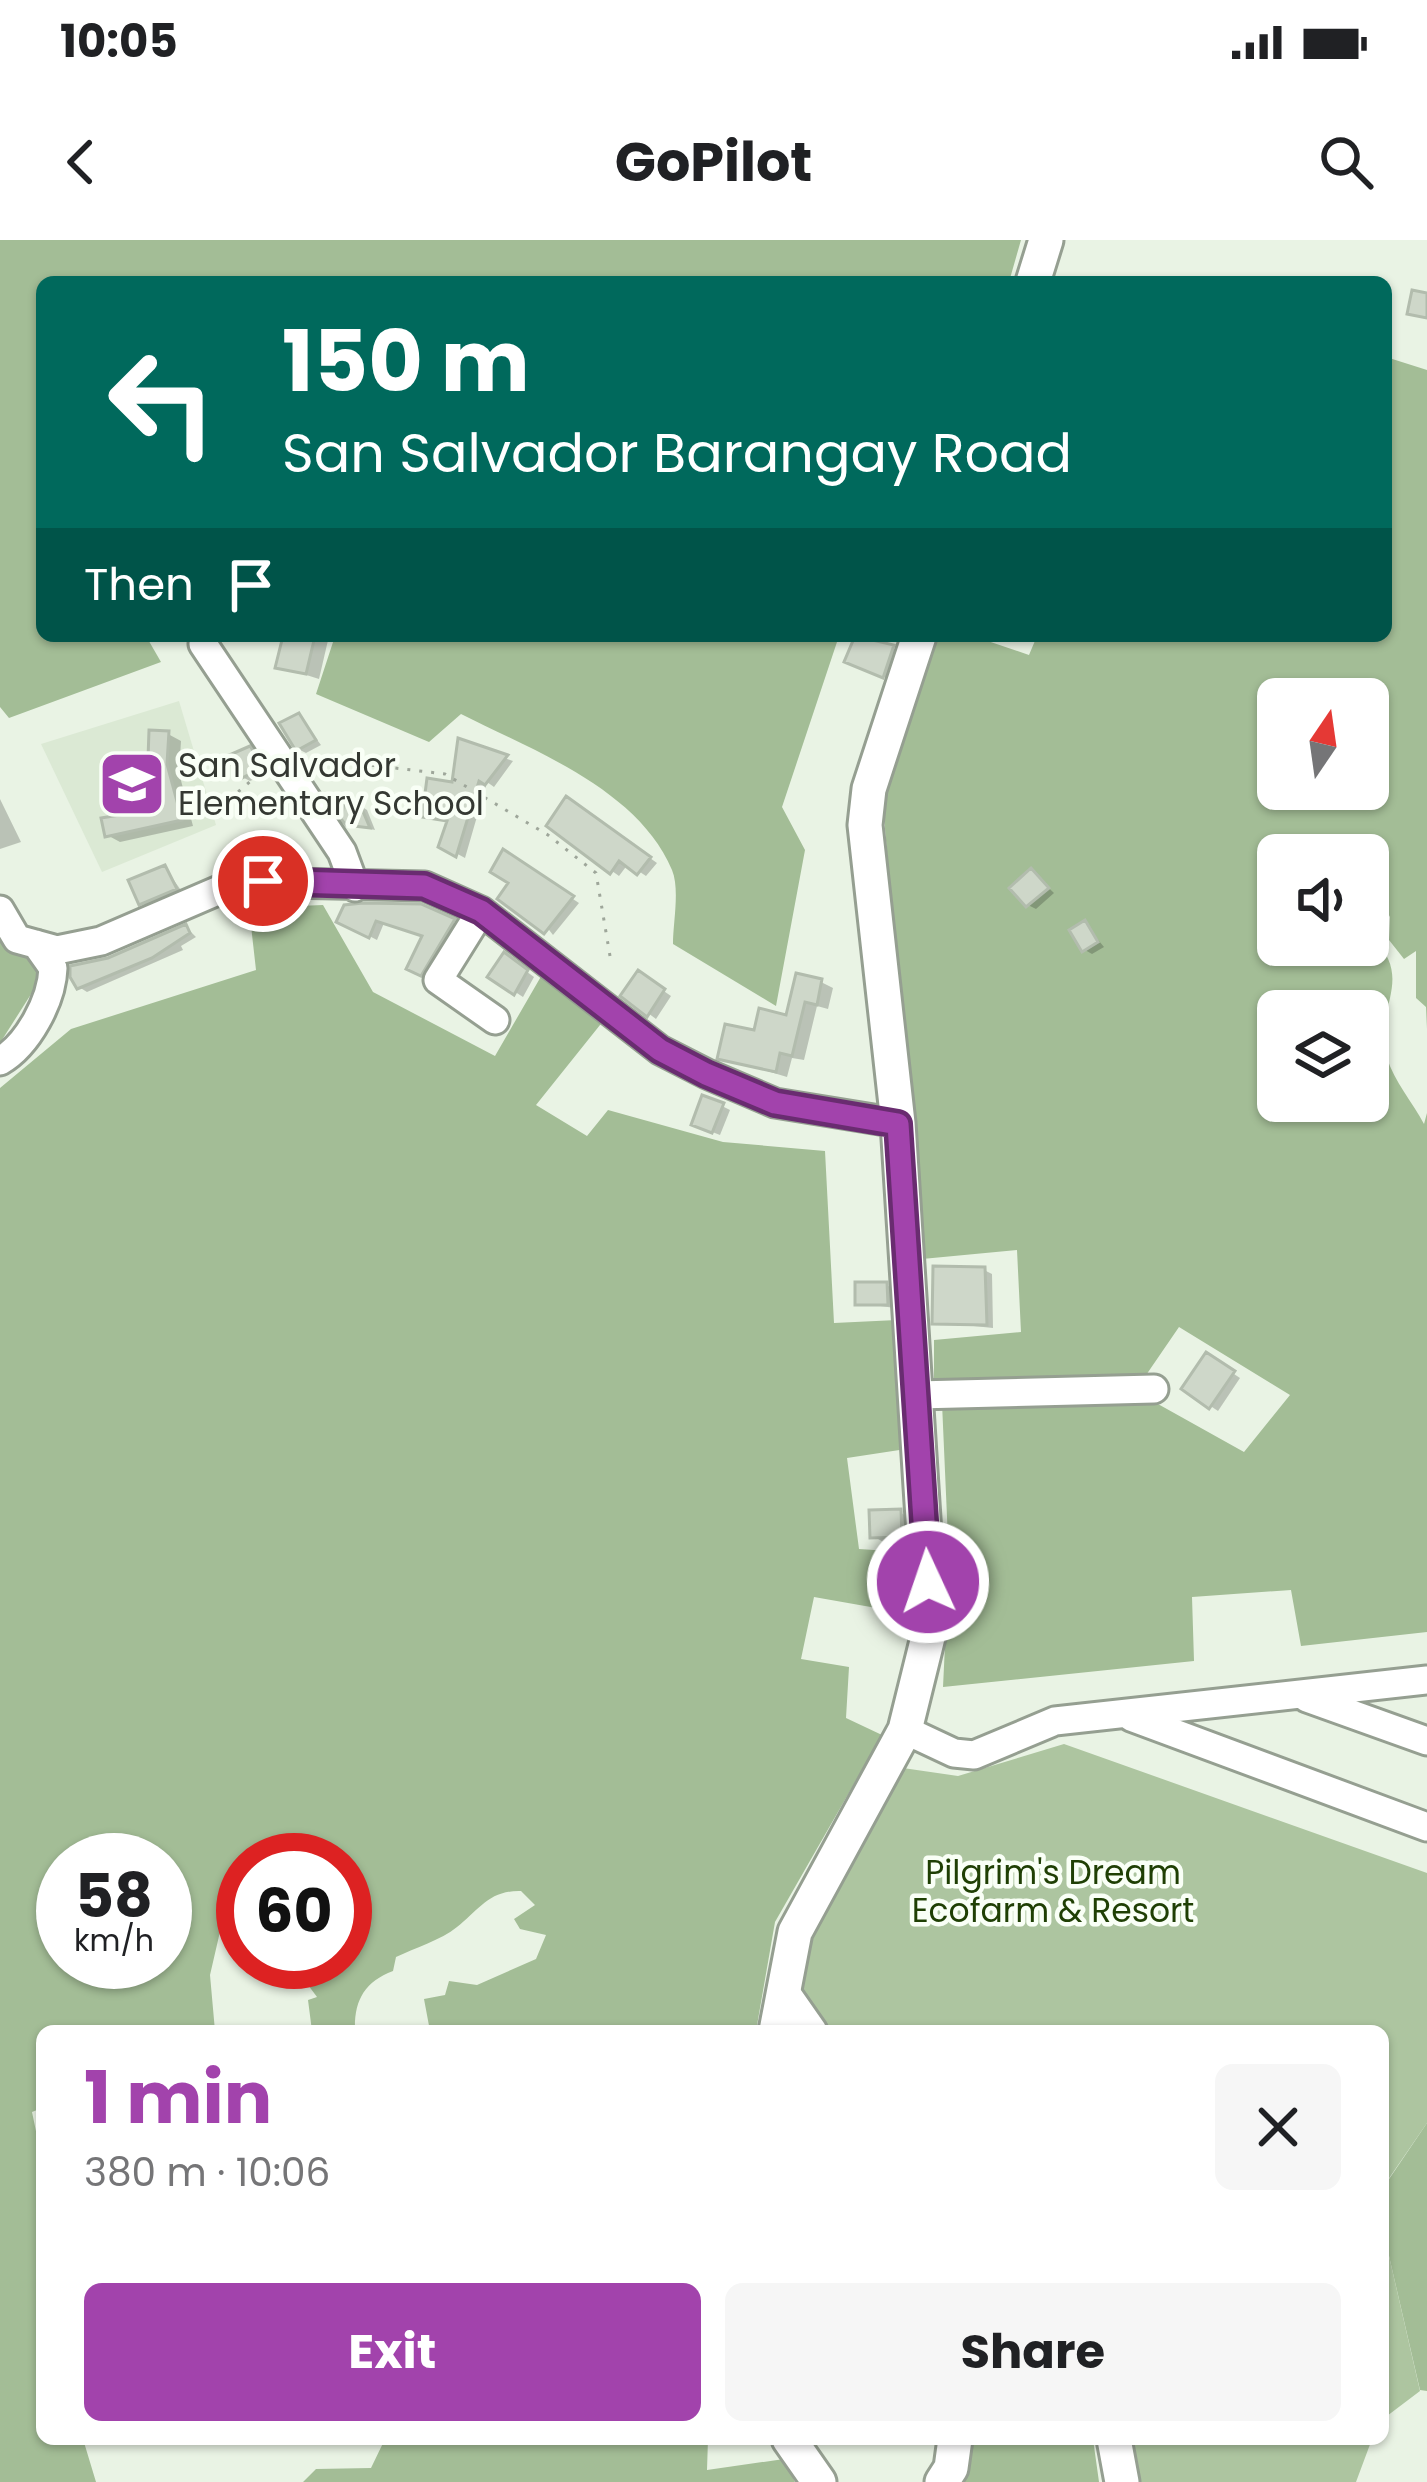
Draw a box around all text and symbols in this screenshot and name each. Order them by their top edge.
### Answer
text: 10:05 [60,10,178,73]
text: GoPilot [615,124,812,200]
icon: back [48,129,114,195]
icon: search [1313,129,1379,195]
text: 150 m [282,303,530,420]
icon: left [84,324,240,480]
text: San Salvador Barangay Road [282,415,1072,491]
icon: arrive [218,552,284,618]
text: Then [84,553,194,616]
north arrow [1257,678,1389,810]
map controls [1257,678,1389,1122]
place label: San Salvador Elementary School [178,742,484,827]
school or university icon: San Salvador Elementary School [97,749,167,819]
pin [212,830,314,932]
button: sound [1257,834,1389,966]
icon: arrive [230,848,296,914]
button: layers [1257,990,1389,1122]
position arrow [865,1519,991,1645]
speed limit sign: 60 [216,1833,372,1989]
park label: Pilgrim's Dream Ecofarm & Resort [912,1849,1194,1934]
text: 58 [75,1854,153,1938]
text: km/h [74,1919,154,1962]
text: 1 min [84,2047,272,2148]
button: close [1215,2064,1341,2190]
text: 380 m · 10:06 [84,2145,330,2200]
button: Exit [84,2283,701,2421]
button: Share [725,2283,1341,2421]

